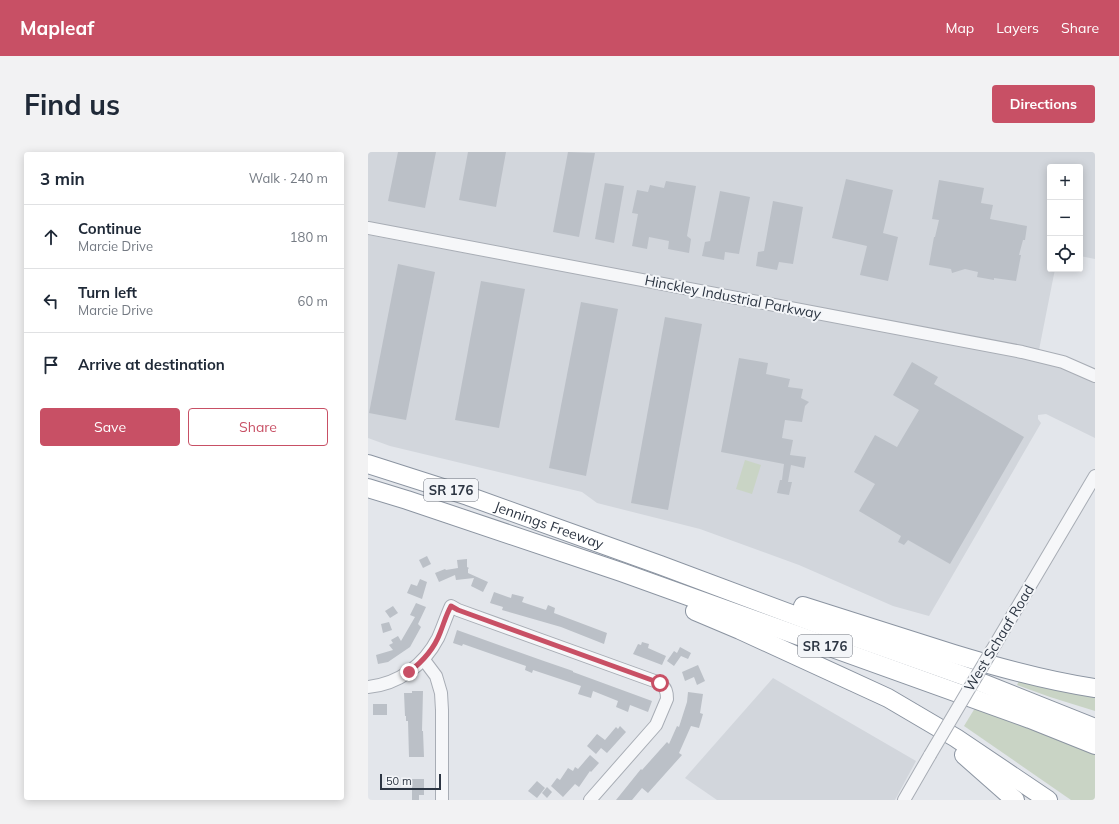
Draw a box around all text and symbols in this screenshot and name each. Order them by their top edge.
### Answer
text: Mapleaf [20,16,94,40]
text: Map [945,19,974,37]
text: Layers [996,19,1039,37]
text: Share [1061,19,1099,37]
button: Directions [992,85,1095,123]
text: Find us [24,87,120,122]
map controls [1047,164,1083,272]
button: + [1047,164,1083,200]
text: 3 min [40,168,85,189]
text: Walk · 240 m [249,170,328,186]
button: − [1047,200,1083,236]
text: Continue [78,219,141,238]
icon: ahead [40,226,62,248]
text: 180 m [290,229,328,245]
button: locate [1047,236,1083,272]
text: Marcie Drive [78,238,153,254]
street label: Hinckley Industrial Parkway [643,271,823,323]
text: Turn left [78,283,137,302]
icon: left [40,290,62,312]
text: 60 m [298,293,328,309]
text: Marcie Drive [78,302,153,318]
icon: arrive [40,354,62,376]
text: Arrive at destination [78,355,225,374]
button: Save [40,408,180,446]
button: Share [188,408,328,446]
road number: SR 176 [424,479,478,501]
street label: Jennings Freeway [492,497,607,553]
street label: West Schaaf Road [960,581,1038,695]
road number: SR 176 [798,635,852,657]
route end [400,663,418,681]
route start [651,674,669,692]
scale bar [380,772,441,791]
text: 50 m [386,774,412,788]

